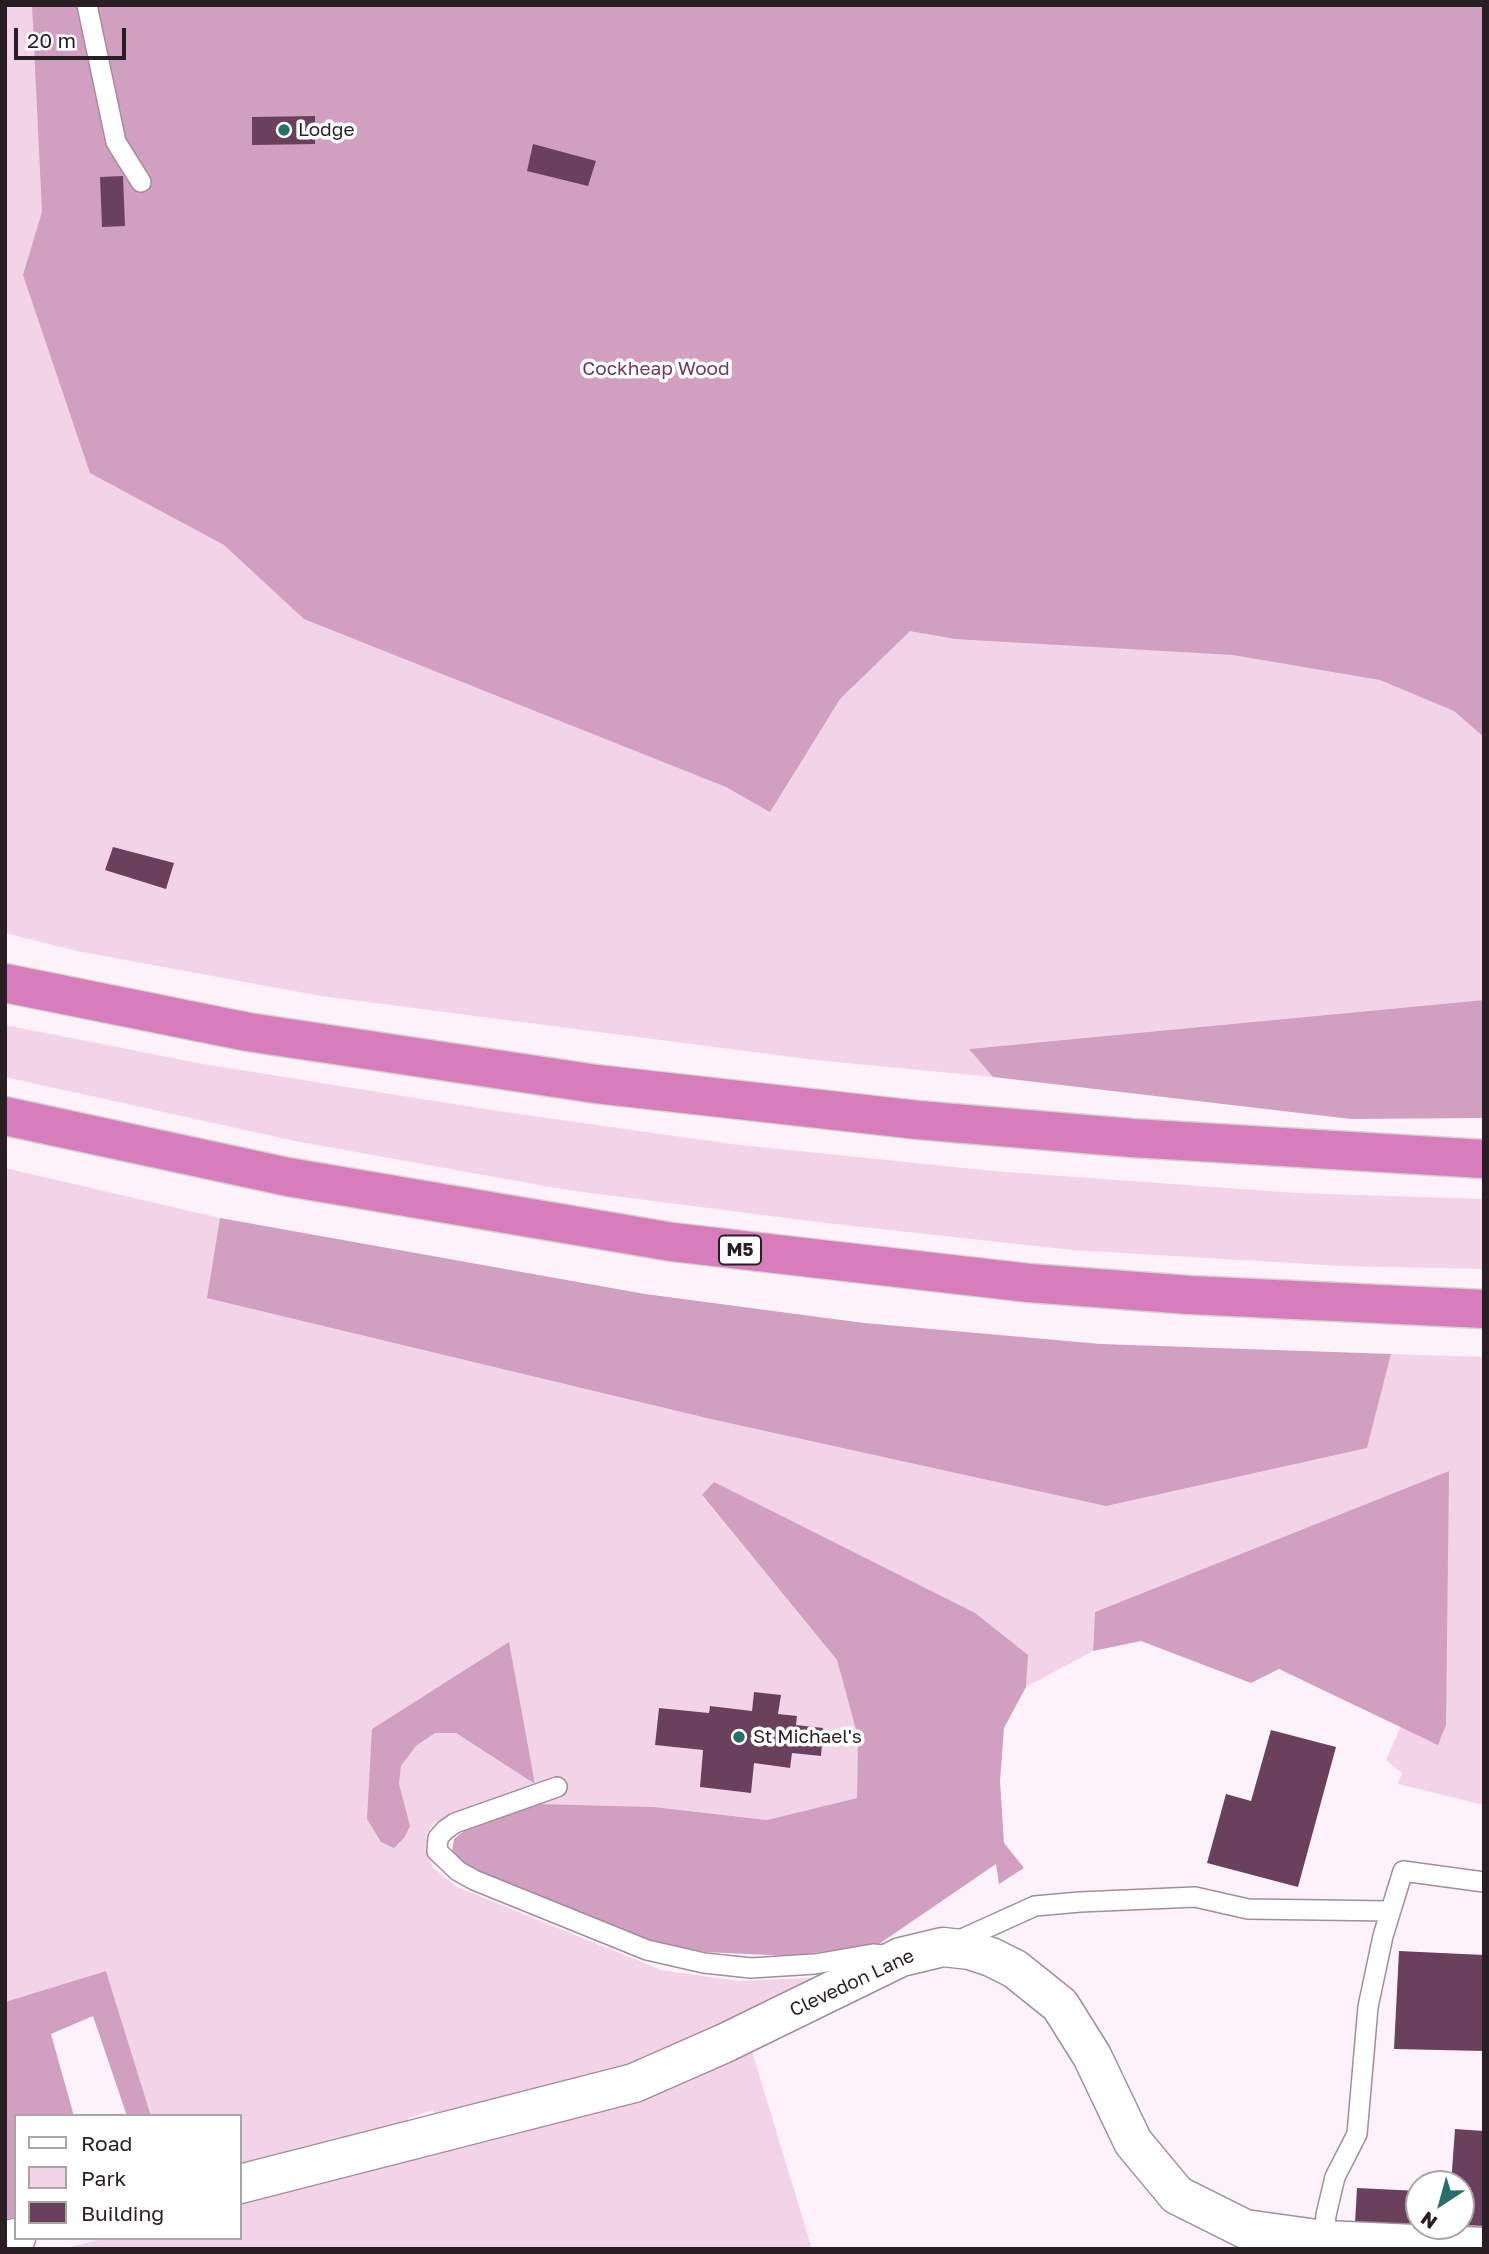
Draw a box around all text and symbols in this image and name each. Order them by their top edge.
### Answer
scale bar [18,14,130,58]
text: 20 m [27,27,76,53]
place label: Lodge [298,119,354,141]
marker: Lodge [276,122,292,138]
park label: Cockheap Wood [582,358,730,380]
road number: M5 [719,1236,761,1265]
place label: St Michael's [753,1726,862,1748]
marker: St Michael's [731,1729,747,1745]
street label: Clevedon Lane [786,1944,918,2022]
legend [14,2114,242,2240]
text: Road [81,2130,132,2156]
text: Park [81,2165,126,2191]
north arrow [1405,2170,1475,2240]
text: Building [81,2200,164,2226]
text: N [1416,2207,1441,2234]

